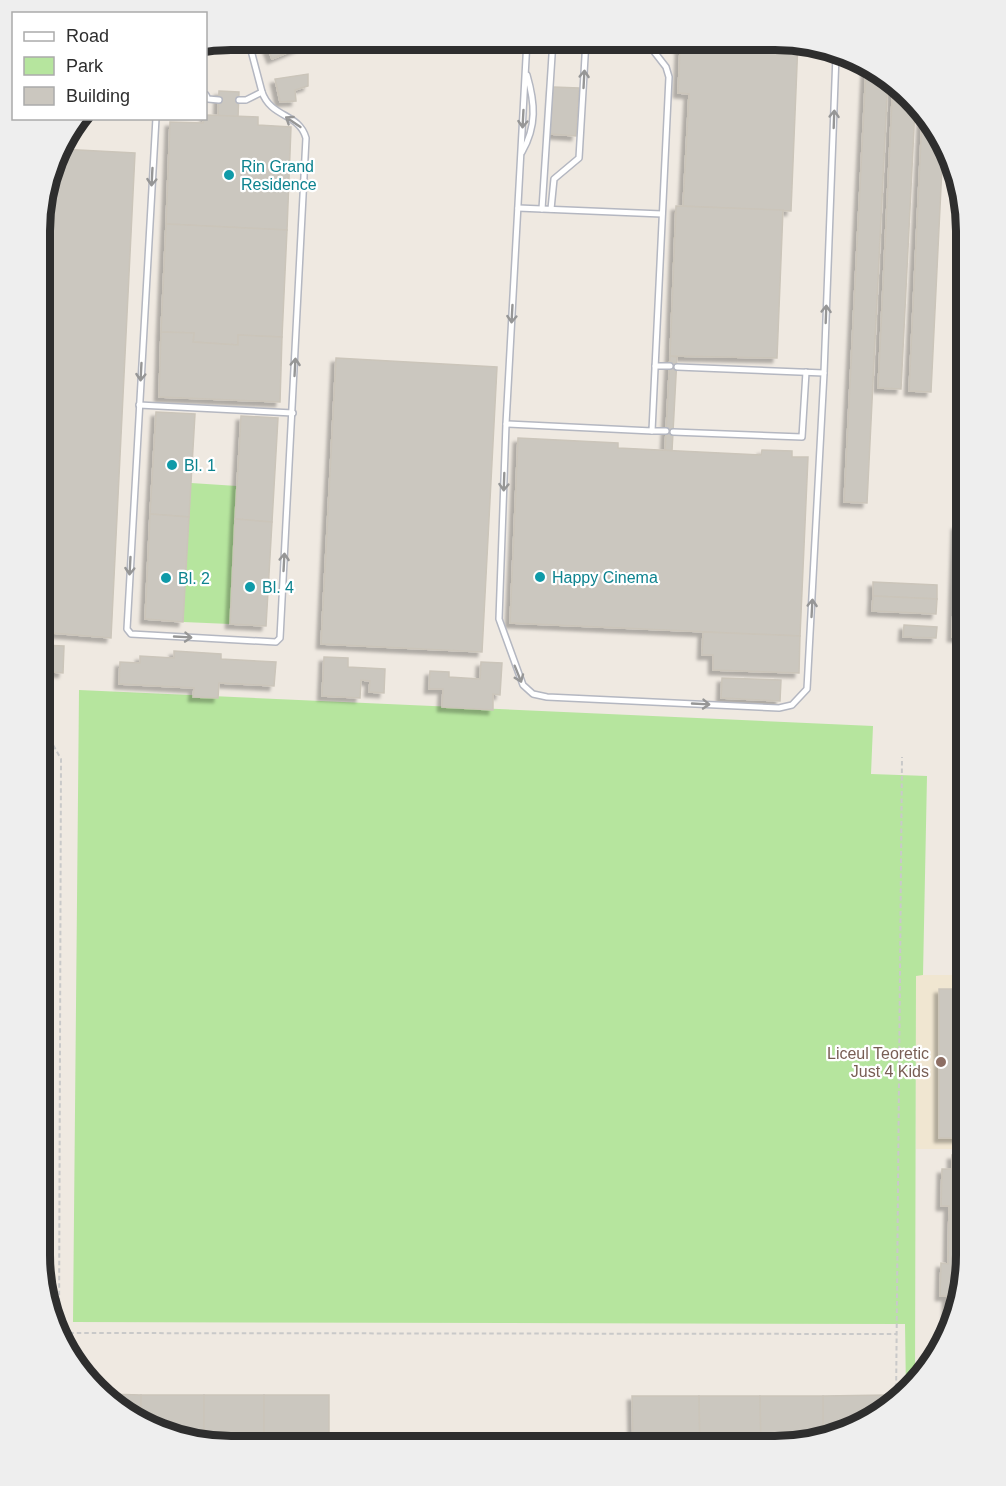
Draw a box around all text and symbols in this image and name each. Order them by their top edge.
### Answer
legend [12,12,207,120]
text: Road [66,26,109,46]
text: Park [66,56,104,76]
one-way arrow [578,70,589,90]
text: Building [66,86,130,106]
one-way arrow [518,109,529,129]
one-way arrow [828,110,839,130]
one-way arrow [286,116,302,128]
place label: Rin Grand Residence [241,158,317,193]
one-way arrow [147,166,158,186]
marker: Rin Grand Residence [222,168,236,182]
one-way arrow [506,303,517,323]
one-way arrow [821,305,832,325]
one-way arrow [290,357,301,377]
one-way arrow [136,361,147,381]
place label: Bl. 1 [184,457,216,474]
marker: Bl. 1 [165,458,179,472]
one-way arrow [499,472,510,492]
one-way arrow [279,552,290,572]
one-way arrow [125,556,136,576]
place label: Happy Cinema [552,569,658,586]
place label: Bl. 2 [178,570,210,587]
marker: Happy Cinema [533,570,547,584]
marker: Bl. 2 [159,571,173,585]
place label: Bl. 4 [262,579,294,596]
marker: Bl. 4 [243,580,257,594]
one-way arrow [807,598,818,618]
one-way arrow [173,632,193,643]
one-way arrow [513,664,524,683]
one-way arrow [691,699,711,710]
place label: Liceul Teoretic Just 4 Kids [827,1045,929,1080]
marker: Liceul Teoretic Just 4 Kids [934,1055,948,1069]

